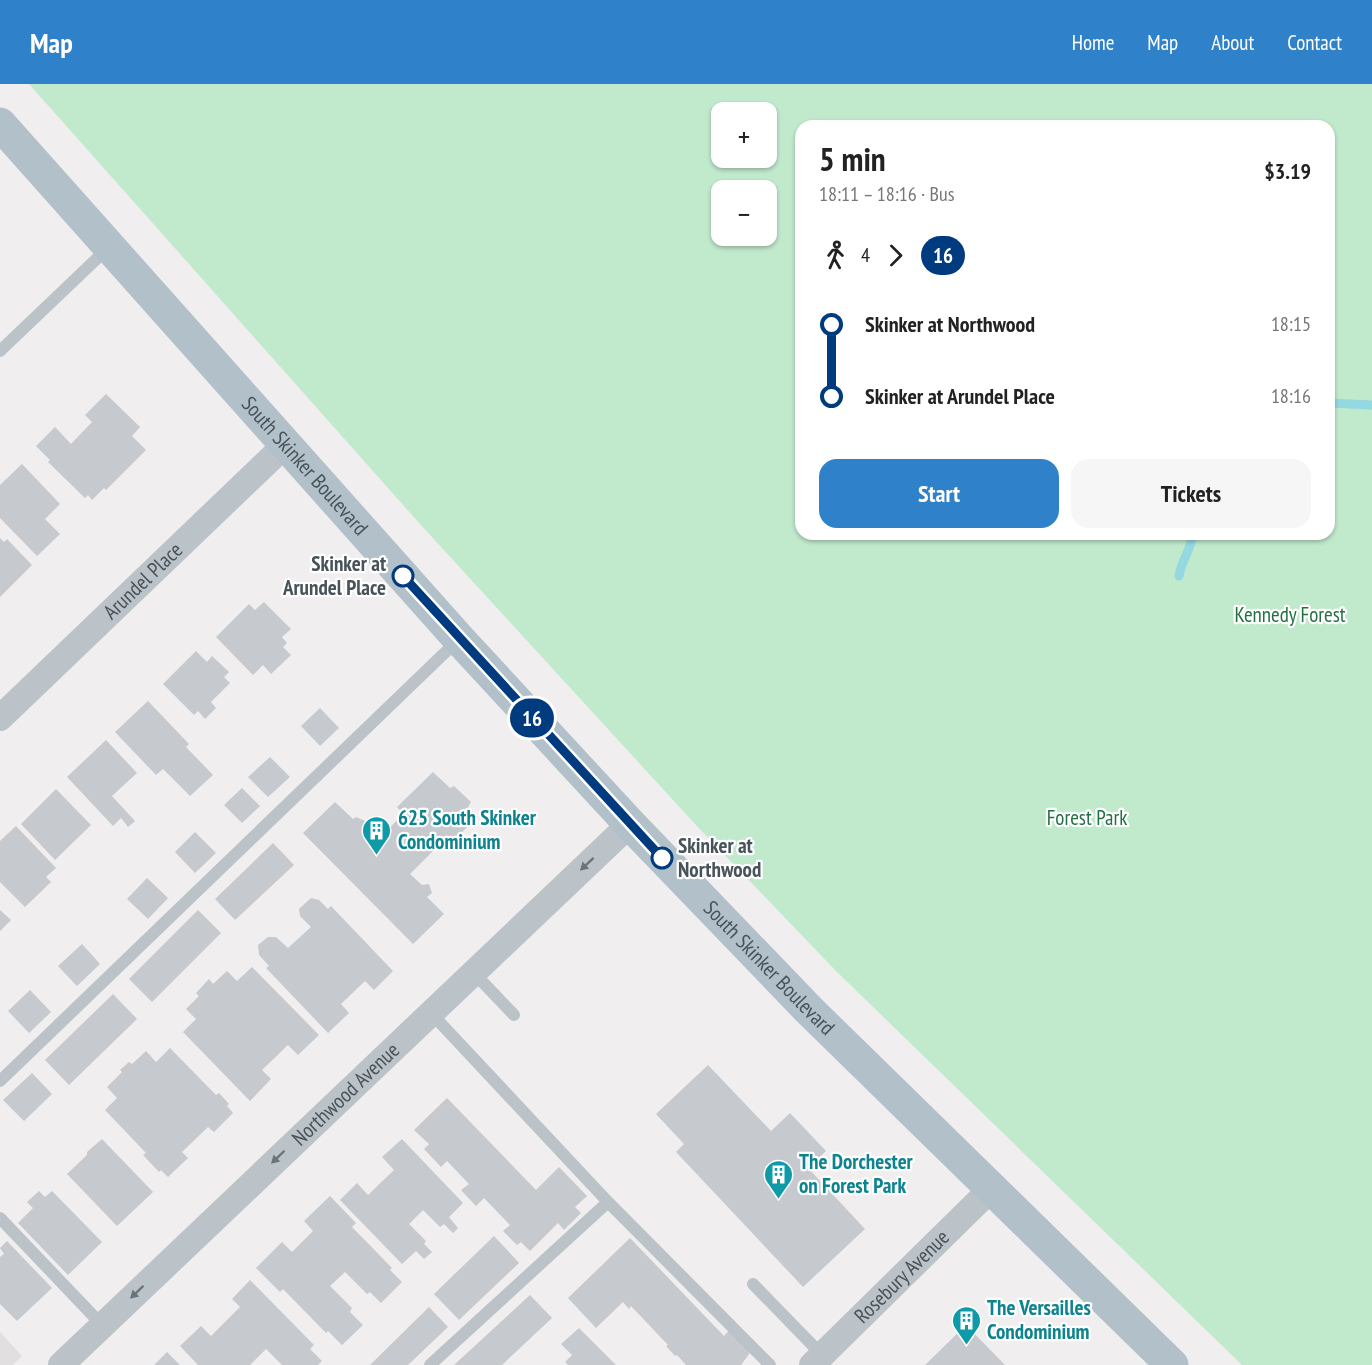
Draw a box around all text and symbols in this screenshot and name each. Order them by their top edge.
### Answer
text: Map [30,24,73,61]
text: Home [1072,29,1114,56]
text: Map [1147,29,1178,56]
text: About [1211,29,1254,56]
text: Contact [1287,29,1342,56]
map controls [711,102,777,246]
button: + [711,102,777,168]
text: 5 min [819,137,886,180]
text: $3.19 [1264,157,1311,185]
button: − [711,180,777,246]
text: 18:11 – 18:16 · Bus [819,181,954,207]
icon: walk [819,239,852,272]
icon: forward [879,239,912,272]
text: 4 [861,242,870,268]
text: 16 [933,242,953,269]
text: Skinker at Northwood [865,310,1035,338]
text: 18:15 [1271,311,1311,337]
text: Skinker at Arundel Place [865,382,1055,410]
text: 18:16 [1271,383,1311,409]
street label: South Skinker Boulevard [236,390,374,541]
button: Start [819,459,1059,528]
button: Tickets [1071,459,1311,528]
street label: Arundel Place [97,536,188,625]
place label: Skinker at Arundel Place [282,550,386,601]
marker: Skinker at Arundel Place [392,565,414,587]
park label: Kennedy Forest [1234,601,1346,628]
line badge: 16 [505,698,559,738]
text: 16 [522,705,542,732]
place label: 625 South Skinker Condominium [398,804,537,855]
park label: Forest Park [1047,804,1127,831]
building icon: 625 South Skinker Condominium [361,814,393,856]
place label: Skinker at Northwood [678,832,761,883]
marker: Skinker at Northwood [651,847,673,869]
one-way arrow [580,857,595,871]
street label: South Skinker Boulevard [698,895,841,1041]
street label: Northwood Avenue [286,1036,405,1151]
place label: The Dorchester on Forest Park [799,1148,914,1199]
one-way arrow [272,1150,286,1164]
building icon: The Dorchester on Forest Park [762,1158,794,1200]
street label: Rosebury Avenue [848,1224,955,1329]
one-way arrow [130,1285,145,1299]
place label: The Versailles Condominium [987,1294,1091,1345]
building icon: The Versailles Condominium [950,1304,982,1346]

